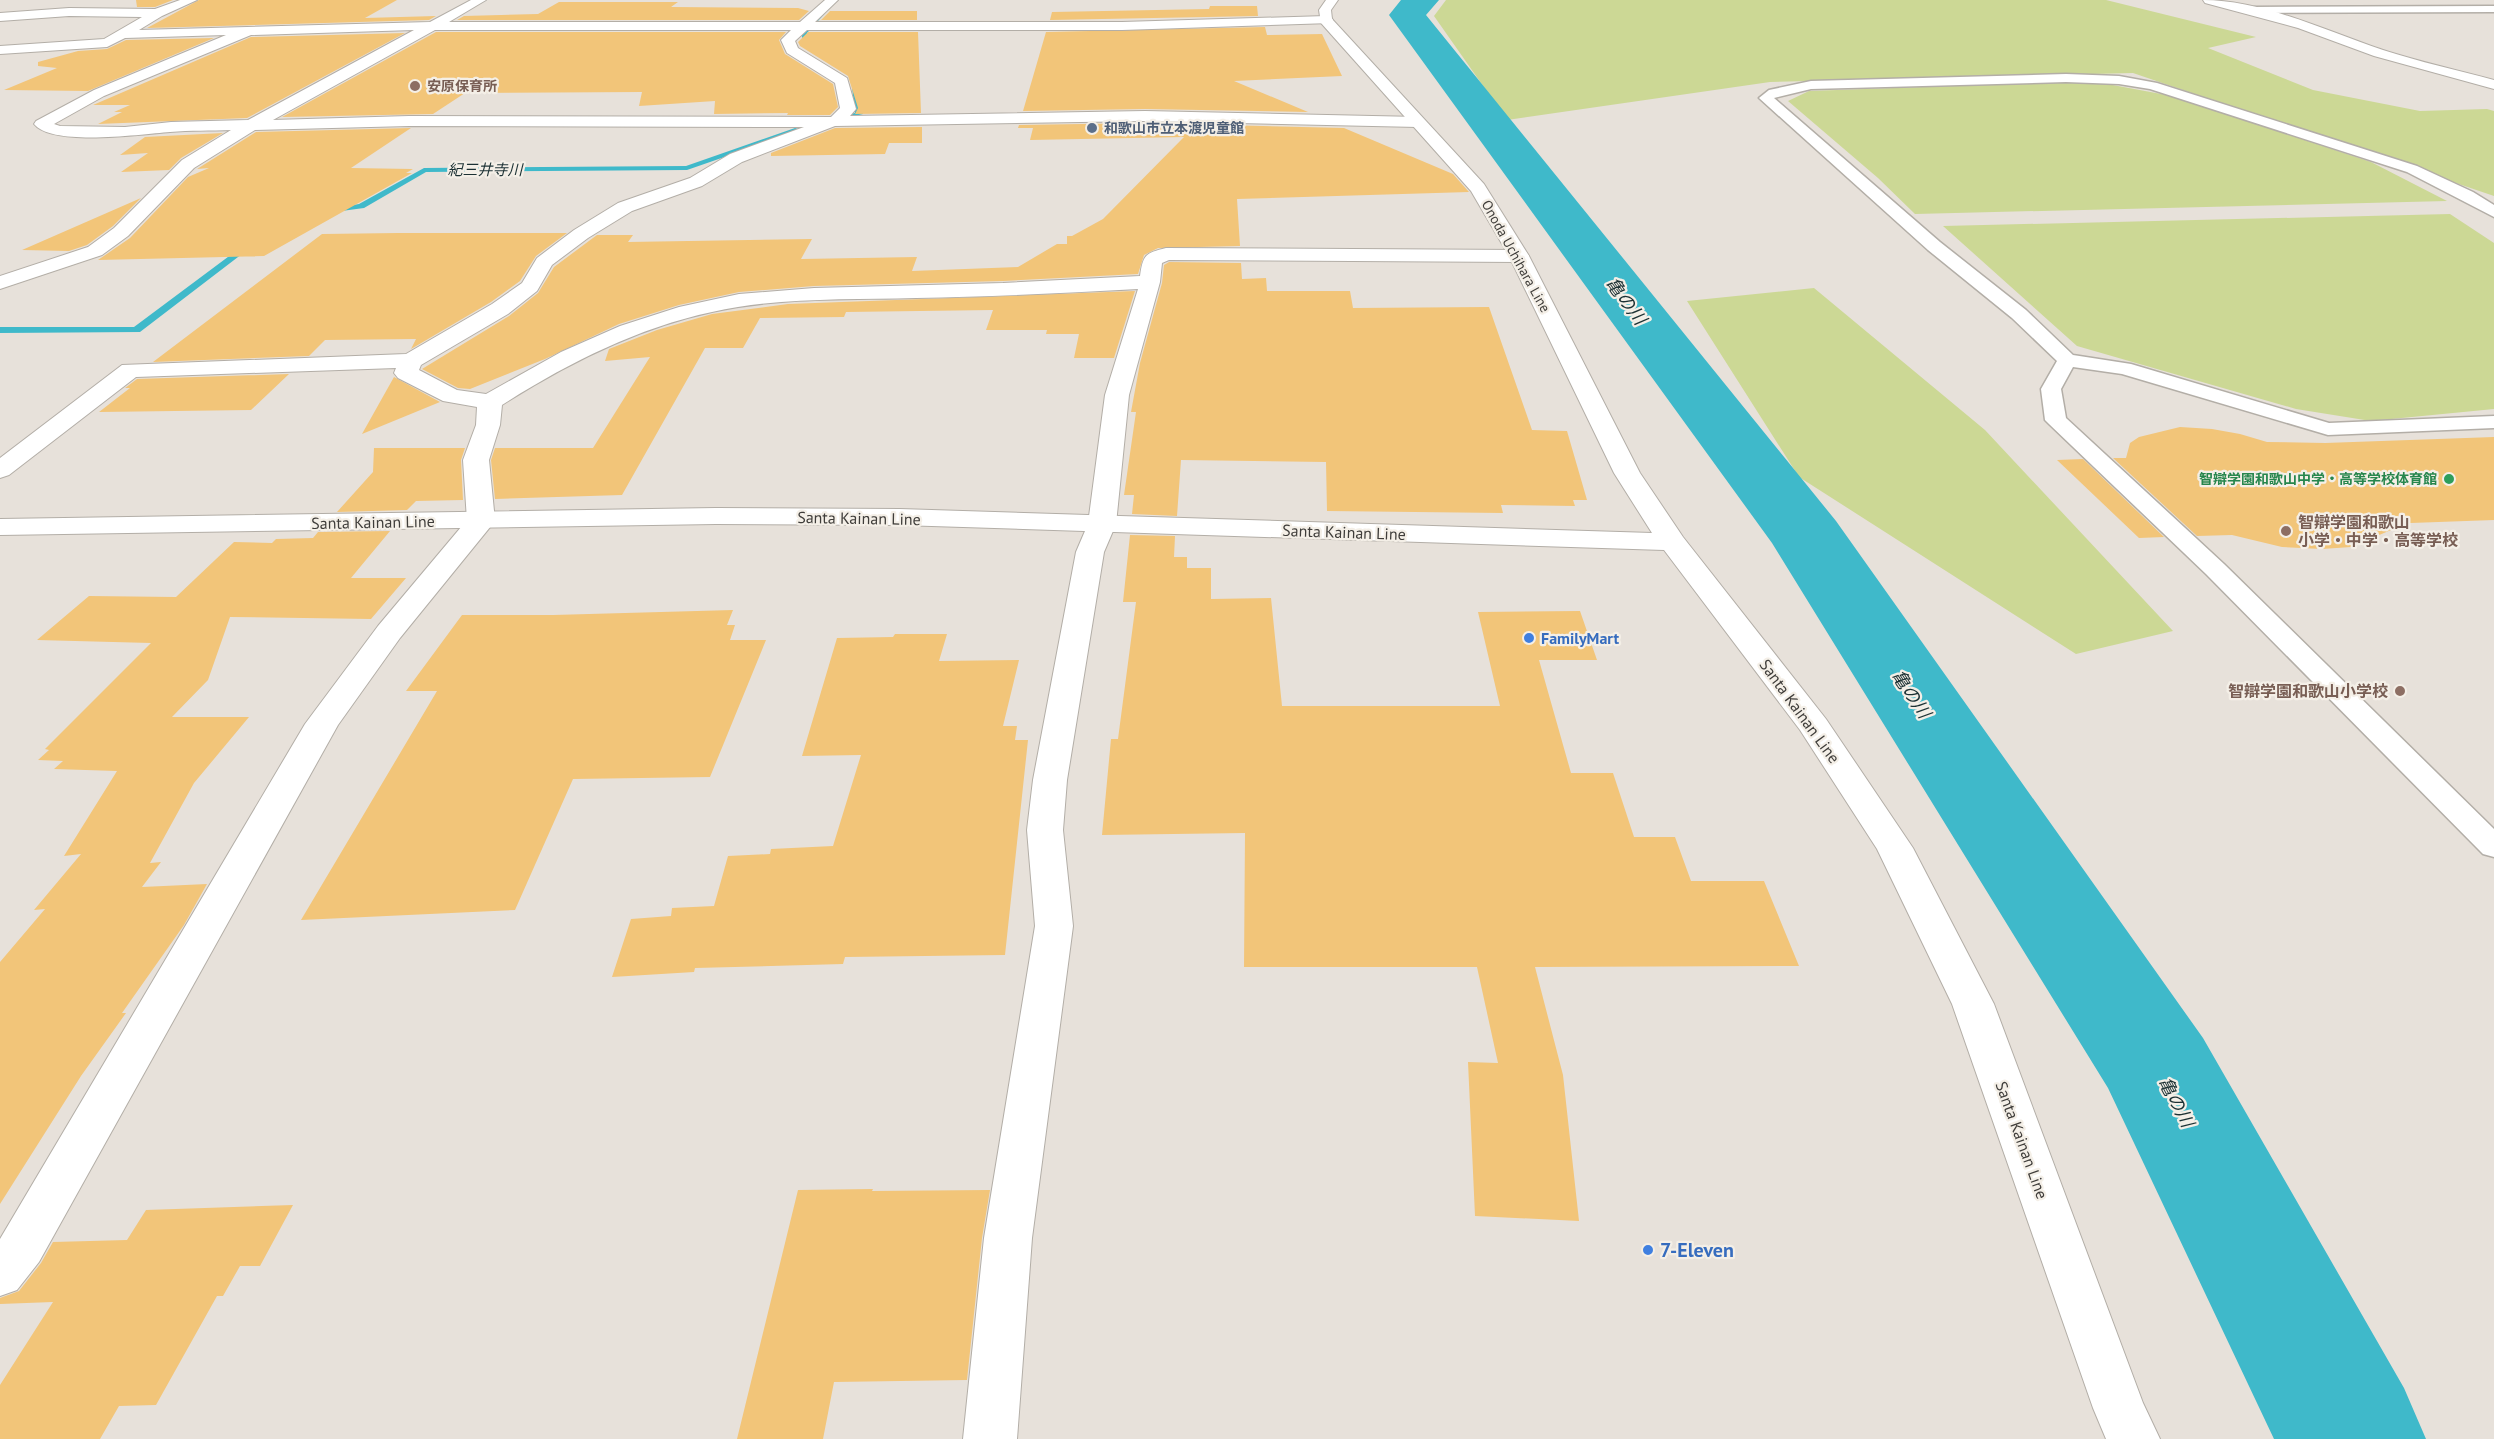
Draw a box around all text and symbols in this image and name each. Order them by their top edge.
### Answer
place label: 安原保育所 [427,77,497,95]
marker: 安原保育所 [408,79,422,93]
place label: 和歌山市立本渡児童館 [1104,119,1244,137]
marker: 和歌山市立本渡児童館 [1085,121,1099,135]
water label: 紀三井寺川 [447,160,524,179]
street label: Onoda Uchihara Line [1478,197,1554,315]
water label: 亀の川 [1601,272,1653,331]
place label: 智辯学園和歌山中学・高等学校体育館 [2199,470,2437,488]
marker: 智辯学園和歌山中学・高等学校体育館 [2442,472,2456,486]
street label: Santa Kainan Line [797,507,921,529]
street label: Santa Kainan Line [311,511,435,533]
place label: 智辯学園和歌山 小学・中学・高等学校 [2298,512,2458,550]
street label: Santa Kainan Line [1282,520,1406,544]
marker: 智辯学園和歌山 小学・中学・高等学校 [2279,524,2293,538]
place label: FamilyMart [1541,628,1619,648]
marker: FamilyMart [1522,631,1536,645]
street label: Santa Kainan Line [1756,655,1844,767]
water label: 亀の川 [1887,665,1937,724]
place label: 智辯学園和歌山小学校 [2228,681,2388,701]
marker: 智辯学園和歌山小学校 [2393,684,2407,698]
water label: 亀の川 [2154,1073,2200,1133]
street label: Santa Kainan Line [1991,1079,2053,1201]
place label: 7-Eleven [1660,1237,1734,1263]
marker: 7-Eleven [1641,1243,1655,1257]

